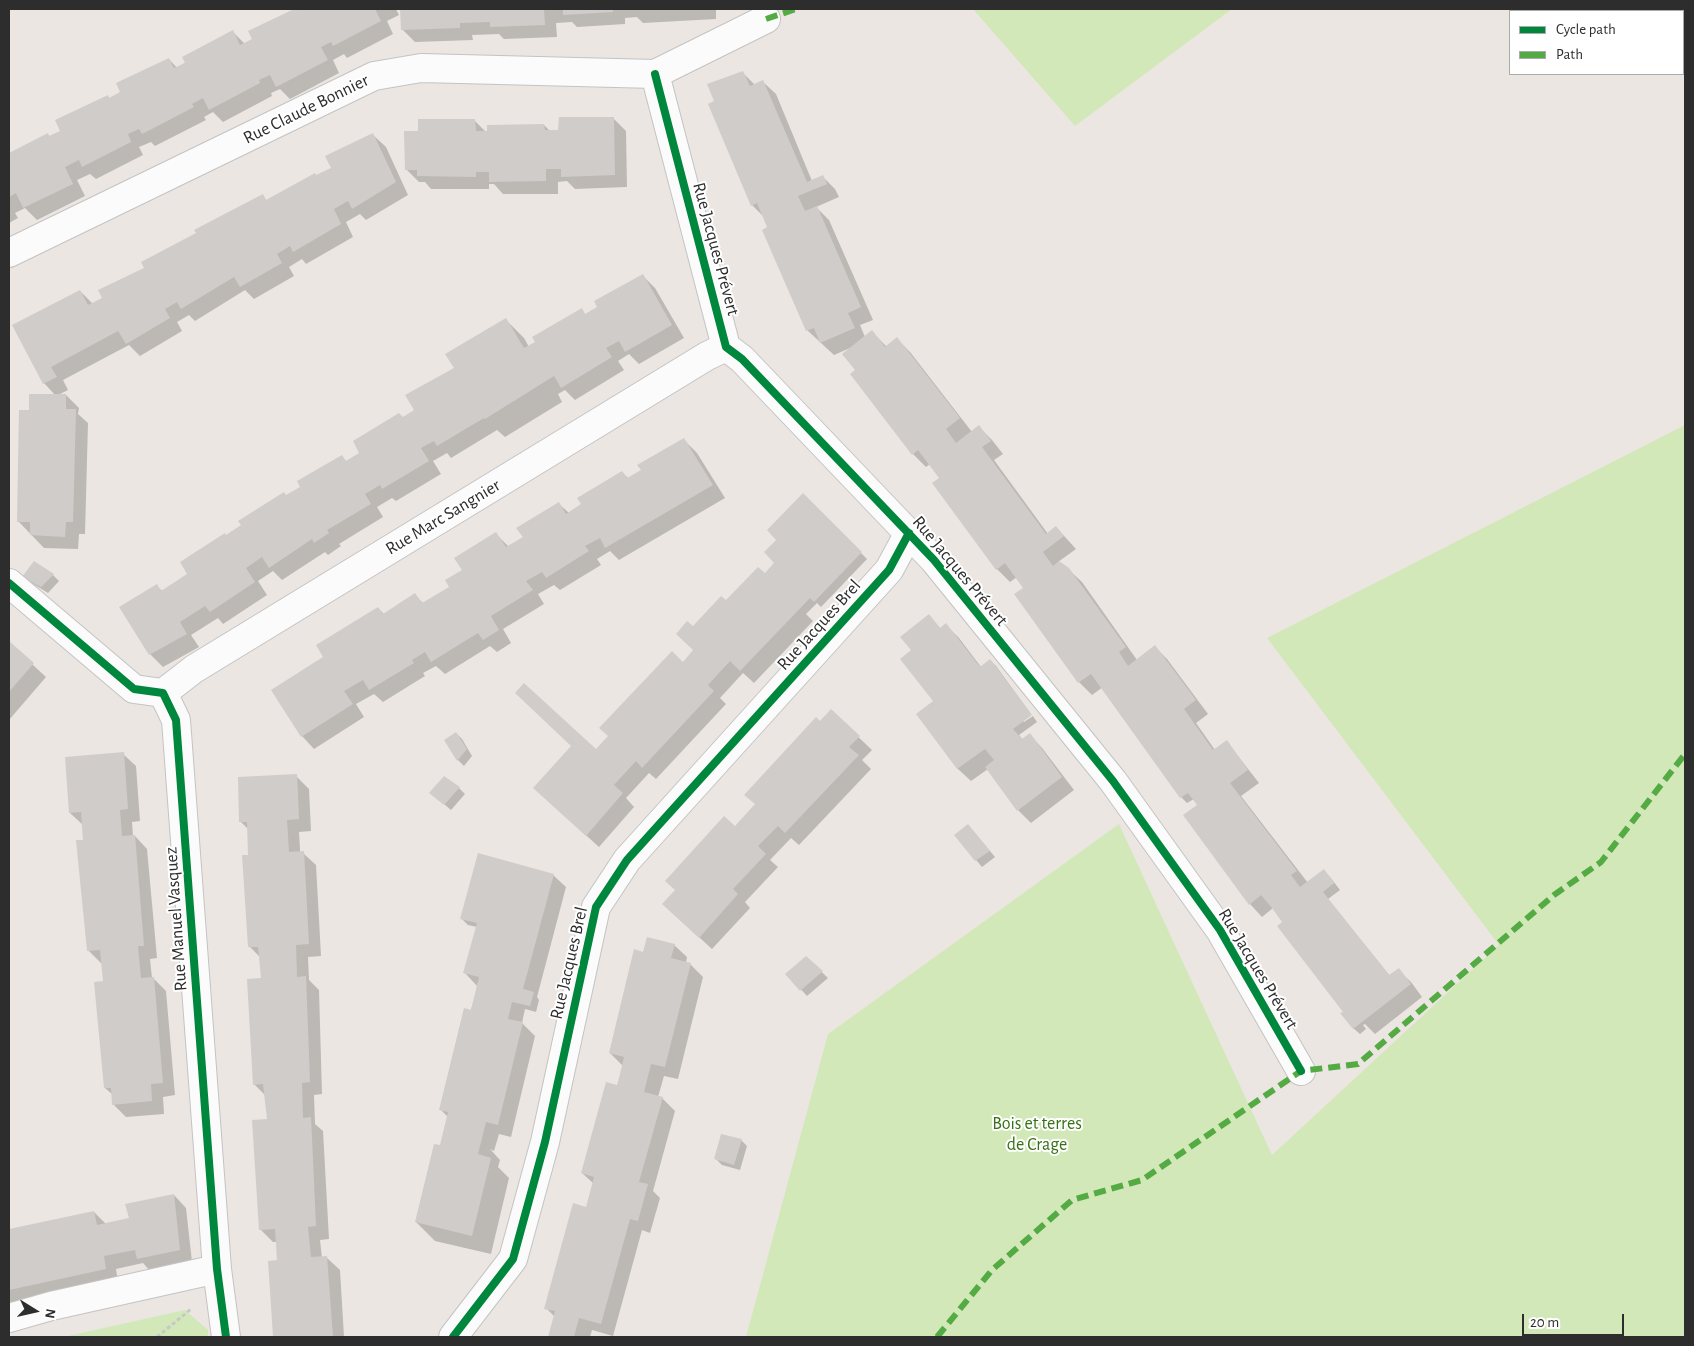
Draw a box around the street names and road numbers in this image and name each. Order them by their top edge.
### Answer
street label: Rue Claude Bonnier [240,69,372,149]
street label: Rue Jacques Prévert [688,180,744,318]
street label: Rue Marc Sangnier [382,474,504,560]
street label: Rue Jacques Prévert [908,512,1012,630]
street label: Rue Jacques Brel [773,575,865,675]
street label: Rue Manuel Vasquez [160,846,192,992]
street label: Rue Jacques Brel [546,905,592,1021]
street label: Rue Jacques Prévert [1213,905,1303,1033]

